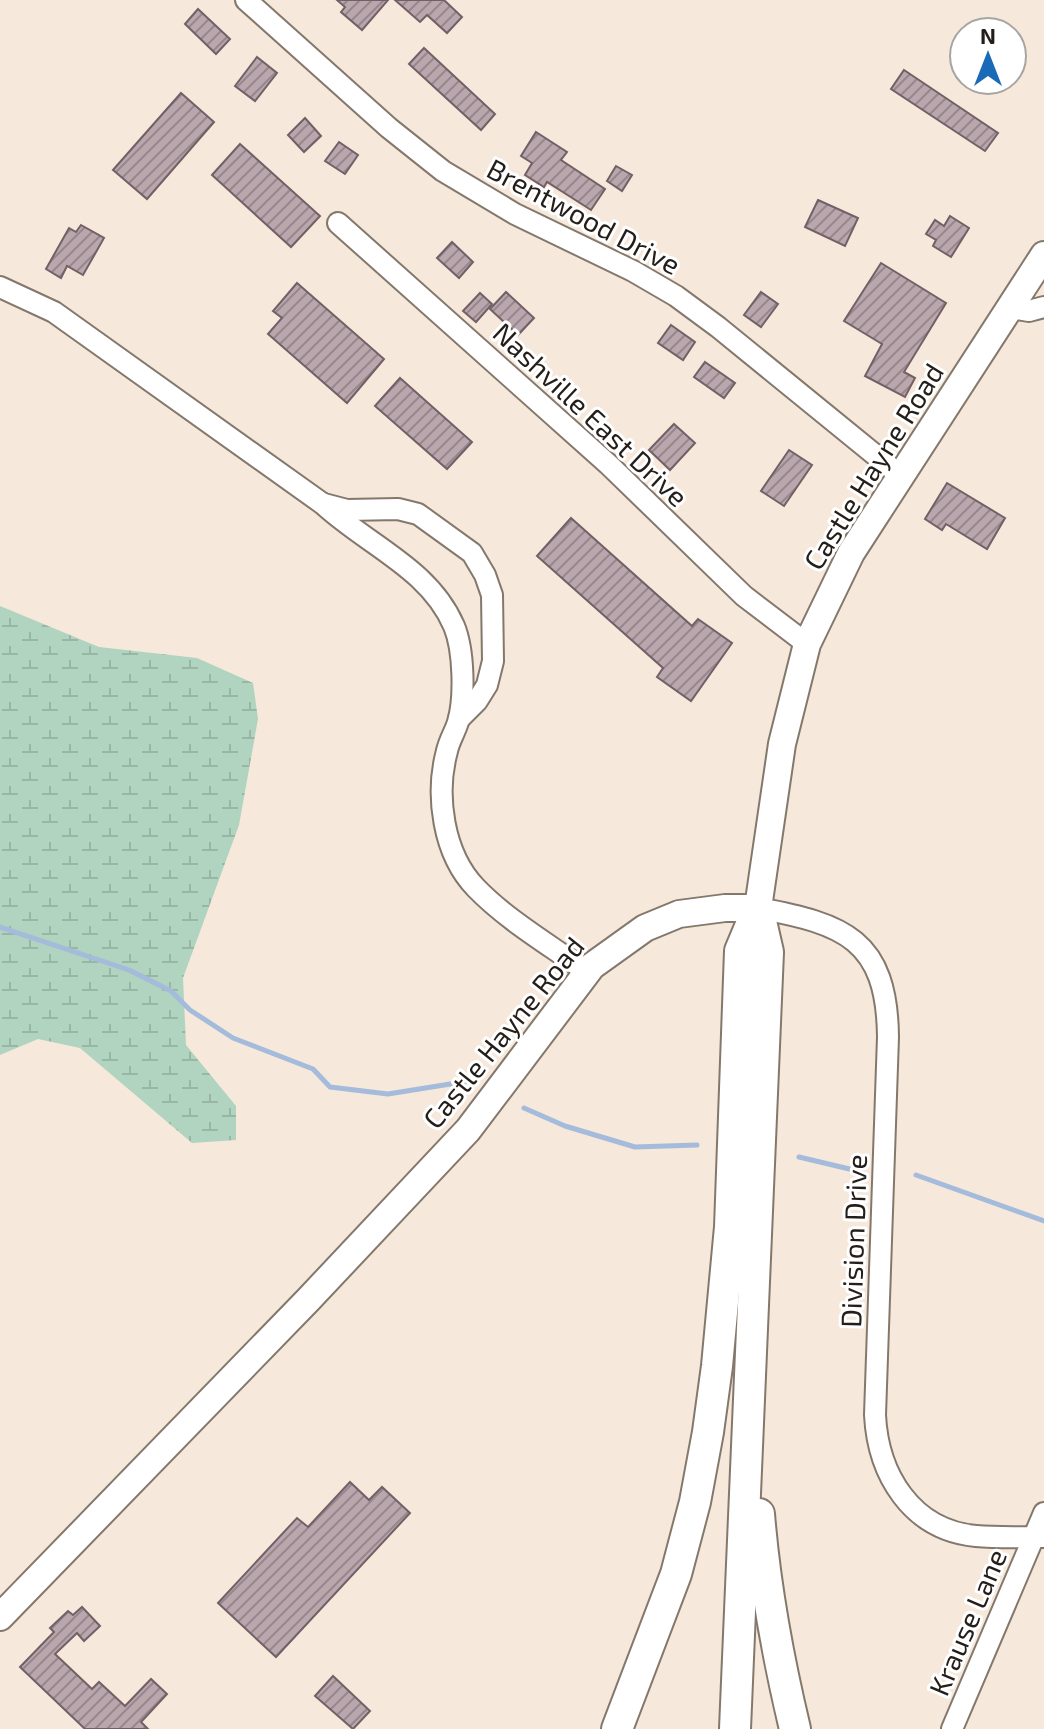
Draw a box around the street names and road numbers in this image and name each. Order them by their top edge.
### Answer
street label: Brentwood Drive [482,151,686,281]
street label: Nashville East Drive [487,315,695,513]
street label: Castle Hayne Road [796,357,950,575]
street label: Castle Hayne Road [415,929,591,1135]
street label: Division Drive [833,1154,873,1328]
street label: Krause Lane [921,1544,1013,1700]

